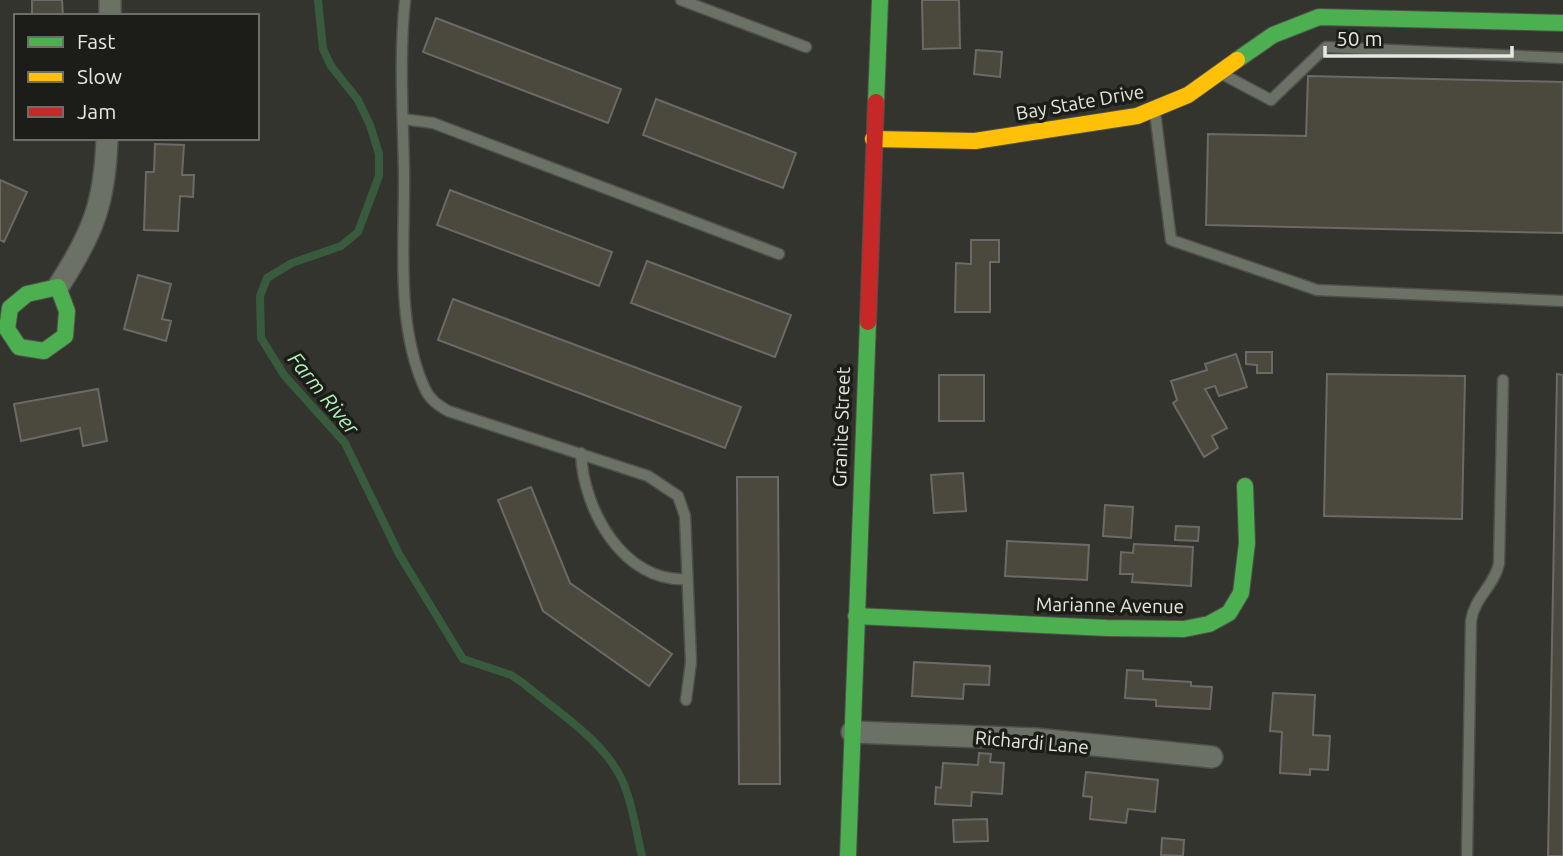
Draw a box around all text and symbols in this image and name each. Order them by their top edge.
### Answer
legend [14,14,259,140]
scale bar [1325,14,1512,58]
text: 50 m [1336,26,1383,50]
text: Fast [77,29,115,53]
text: Slow [77,64,122,88]
street label: Bay State Drive [1014,80,1146,124]
text: Jam [77,99,116,123]
water label: Farm River [284,347,365,440]
street label: Granite Street [828,366,854,488]
street label: Marianne Avenue [1036,593,1184,617]
street label: Richardi Lane [974,726,1090,758]

